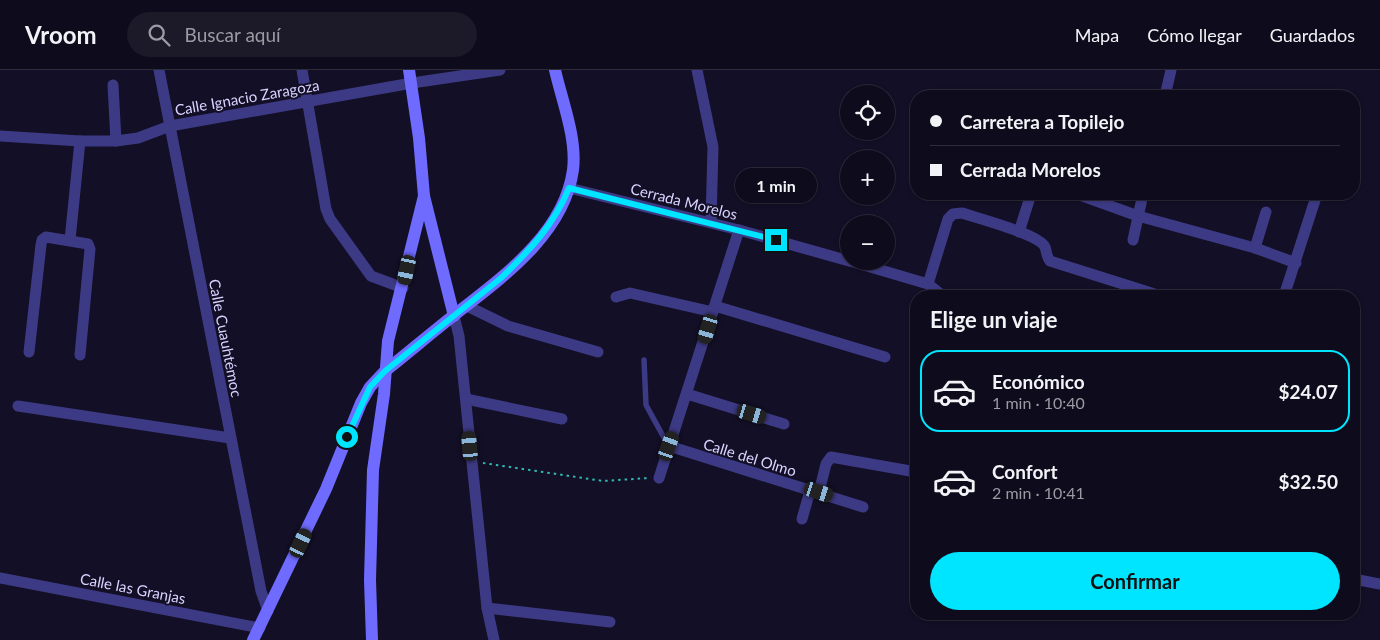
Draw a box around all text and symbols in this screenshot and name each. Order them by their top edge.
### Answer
search box [127,12,477,57]
text: Vroom [25,20,97,49]
icon: search [145,21,173,49]
text: Buscar aquí [185,23,281,46]
text: Mapa [1075,24,1119,46]
text: Cómo llegar [1147,24,1242,46]
text: Guardados [1270,24,1355,46]
street label: Calle Ignacio Zaragoza [173,75,321,119]
map controls [840,85,895,270]
button: locate [840,85,895,140]
text: Carretera a Topilejo [960,110,1124,133]
button: + [840,150,895,205]
text: Cerrada Morelos [960,158,1101,181]
callout: 1 min [735,168,817,202]
text: 1 min [756,176,796,195]
street label: Cerrada Morelos [629,179,739,223]
button: − [840,215,895,270]
route end [765,229,787,251]
car [396,254,417,286]
street label: Calle Cuauhtémoc [206,277,246,399]
text: Elige un viaje [930,306,1058,333]
car [696,312,719,346]
icon: car [932,369,977,414]
text: Económico [992,370,1085,393]
text: $24.07 [1278,380,1338,403]
text: 1 min · 10:40 [992,393,1085,412]
car [735,402,768,426]
route start [336,426,358,448]
car [657,429,680,463]
car [461,430,478,462]
street label: Calle del Olmo [701,434,799,480]
icon: car [932,459,977,504]
text: Confort [992,460,1057,483]
text: $32.50 [1278,470,1338,493]
car [802,480,835,504]
text: 2 min · 10:41 [992,483,1085,502]
car [287,526,314,560]
button: Confirmar [930,552,1340,610]
street label: Calle las Granjas [79,569,187,607]

